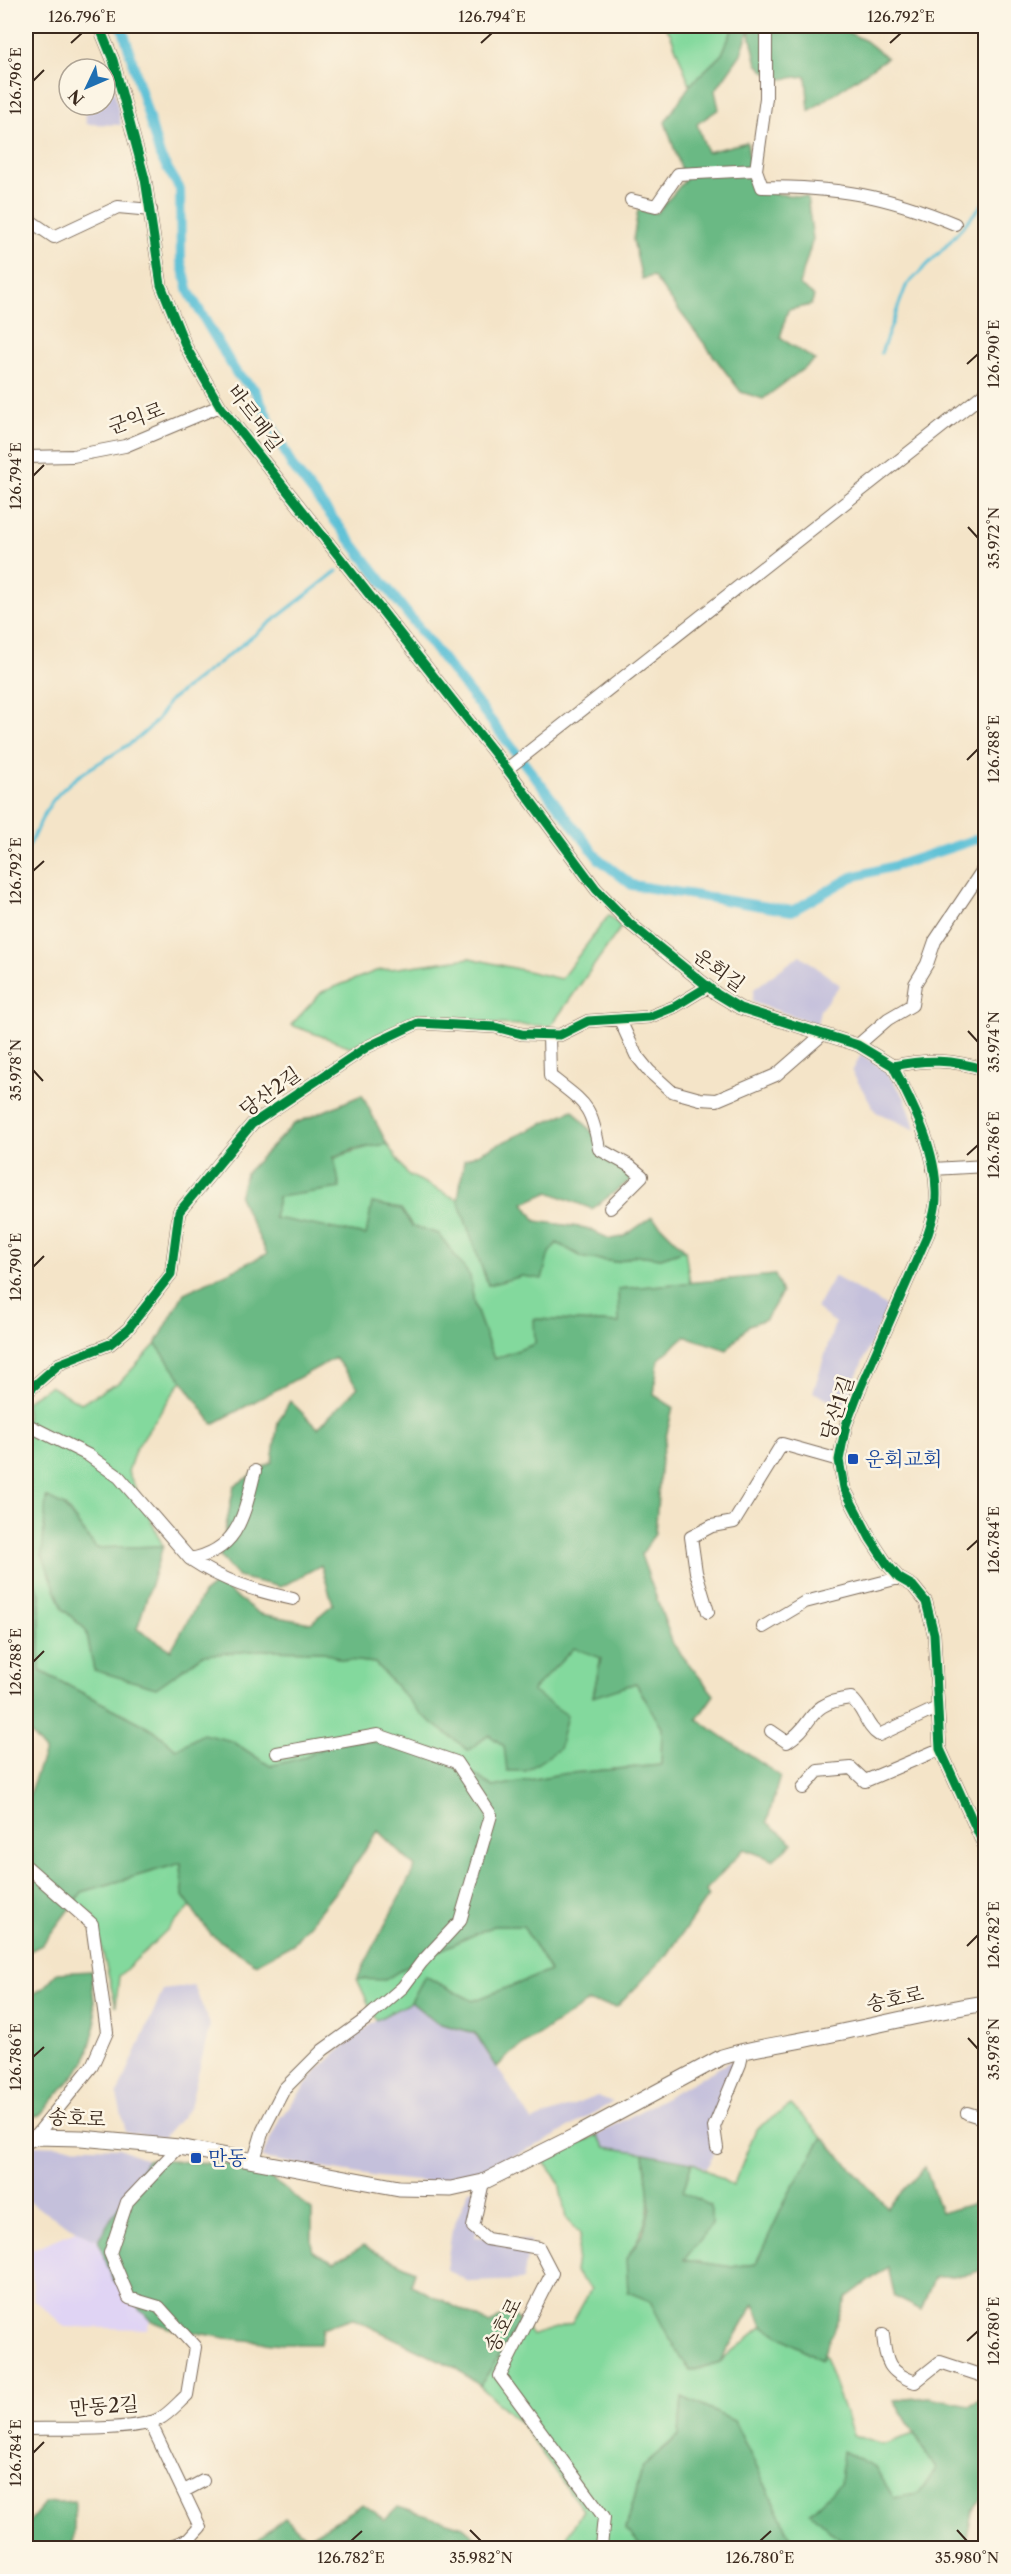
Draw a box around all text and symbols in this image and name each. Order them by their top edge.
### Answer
text: 126.796°E [48,7,116,26]
text: 126.794°E [458,7,526,26]
text: 126.792°E [867,7,935,26]
text: 126.796°E [6,47,25,115]
north arrow [57,57,117,117]
text: N [64,85,88,109]
text: 126.790°E [984,320,1003,388]
street label: 바르메길 [222,380,288,456]
street label: 군익로 [105,397,167,439]
text: 126.794°E [6,442,25,510]
text: 35.972°N [984,507,1003,569]
text: 126.788°E [984,715,1003,783]
text: 126.792°E [6,837,25,905]
street label: 운회길 [688,943,750,997]
text: 35.974°N [984,1011,1003,1073]
text: 35.978°N [6,1039,25,1101]
street label: 당산2길 [235,1062,305,1122]
text: 126.786°E [984,1111,1003,1179]
text: 126.790°E [6,1233,25,1301]
street label: 당산1길 [815,1373,859,1443]
place label: 운회교회 [865,1447,942,1471]
marker: 운회교회 [846,1452,860,1466]
text: 126.784°E [984,1506,1003,1574]
text: 126.788°E [6,1628,25,1696]
text: 126.782°E [984,1901,1003,1969]
street label: 송호로 [864,1981,926,2017]
text: 35.978°N [984,2018,1003,2080]
text: 126.786°E [6,2023,25,2091]
street label: 송호로 [47,2104,107,2132]
place label: 만동 [208,2146,247,2170]
marker: 만동 [189,2151,203,2165]
street label: 송호로 [479,2294,527,2356]
text: 126.780°E [984,2297,1003,2365]
street label: 만동2길 [69,2392,139,2420]
text: 126.784°E [6,2419,25,2487]
text: 126.782°E [317,2548,385,2567]
text: 35.982°N [449,2548,513,2567]
text: 126.780°E [726,2548,794,2567]
text: 35.980°N [935,2548,999,2567]

